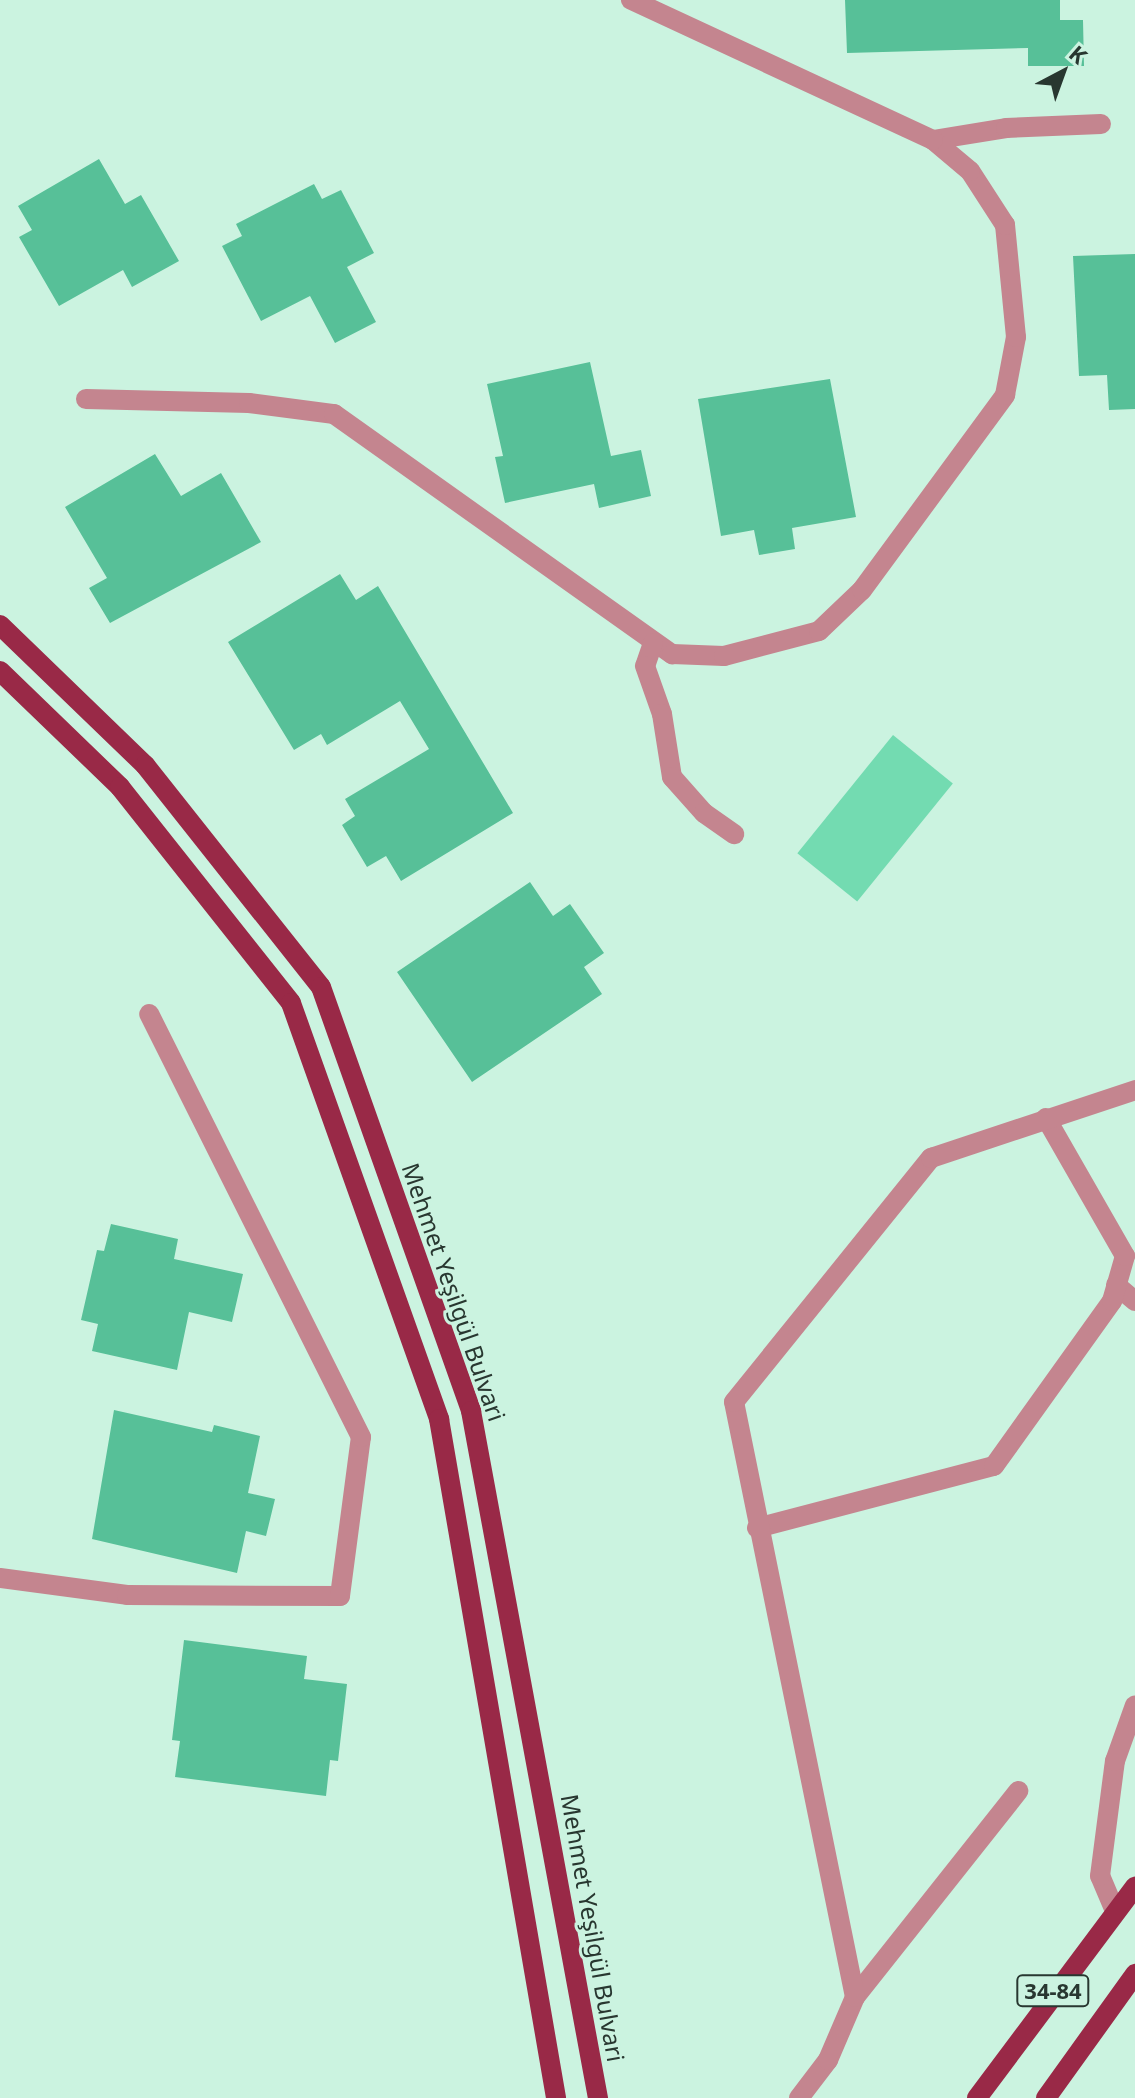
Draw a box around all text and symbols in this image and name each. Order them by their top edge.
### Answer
north arrow [1023,32,1103,112]
text: K [1063,38,1094,70]
street label: Mehmet Yeşilgül Bulvari [396,1159,512,1425]
street label: Mehmet Yeşilgül Bulvari [555,1792,631,2064]
road number: 34-84 [1015,1973,1091,2009]

